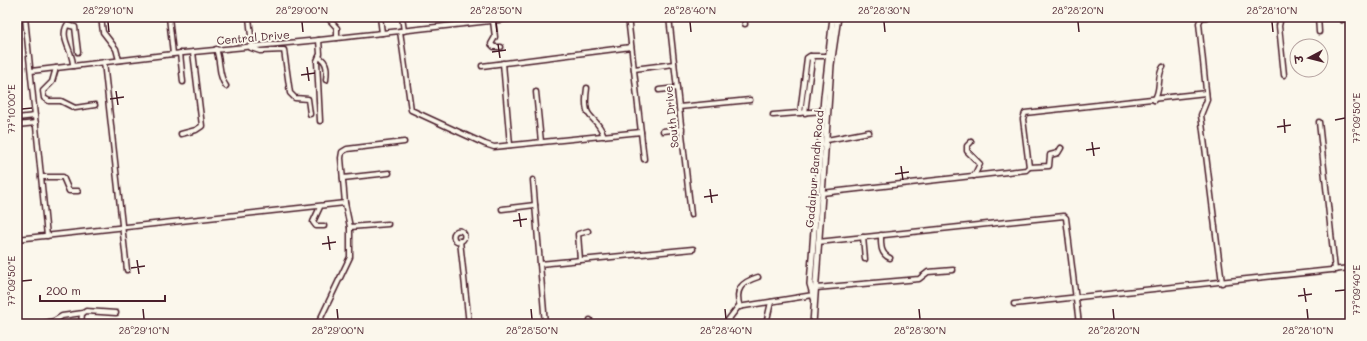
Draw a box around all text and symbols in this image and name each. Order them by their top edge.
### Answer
text: 28°29'10"N [83,3,133,17]
text: 28°29'00"N [276,3,328,17]
text: 28°28'50"N [470,3,522,17]
text: 28°28'40"N [664,3,716,17]
text: 28°28'30"N [858,3,910,17]
text: 28°28'20"N [1052,3,1104,17]
text: 28°28'10"N [1247,3,1297,17]
street label: Central Drive [216,26,290,48]
north arrow [1289,38,1329,78]
text: उ [1290,53,1307,65]
text: 77°10'00"E [4,84,18,134]
street label: South Drive [660,85,682,149]
text: 77°09'50"E [1349,92,1363,143]
street label: Gadaipur Bandh Road [801,110,827,228]
text: 77°09'50"E [4,255,18,306]
text: 77°09'40"E [1349,264,1363,315]
scale bar [40,277,165,303]
text: 200 m [46,282,81,298]
text: 28°29'10"N [119,323,169,337]
text: 28°29'00"N [312,323,364,337]
text: 28°28'50"N [506,323,558,337]
text: 28°28'40"N [700,323,752,337]
text: 28°28'30"N [894,323,946,337]
text: 28°28'20"N [1088,323,1140,337]
text: 28°28'10"N [1283,323,1333,337]

